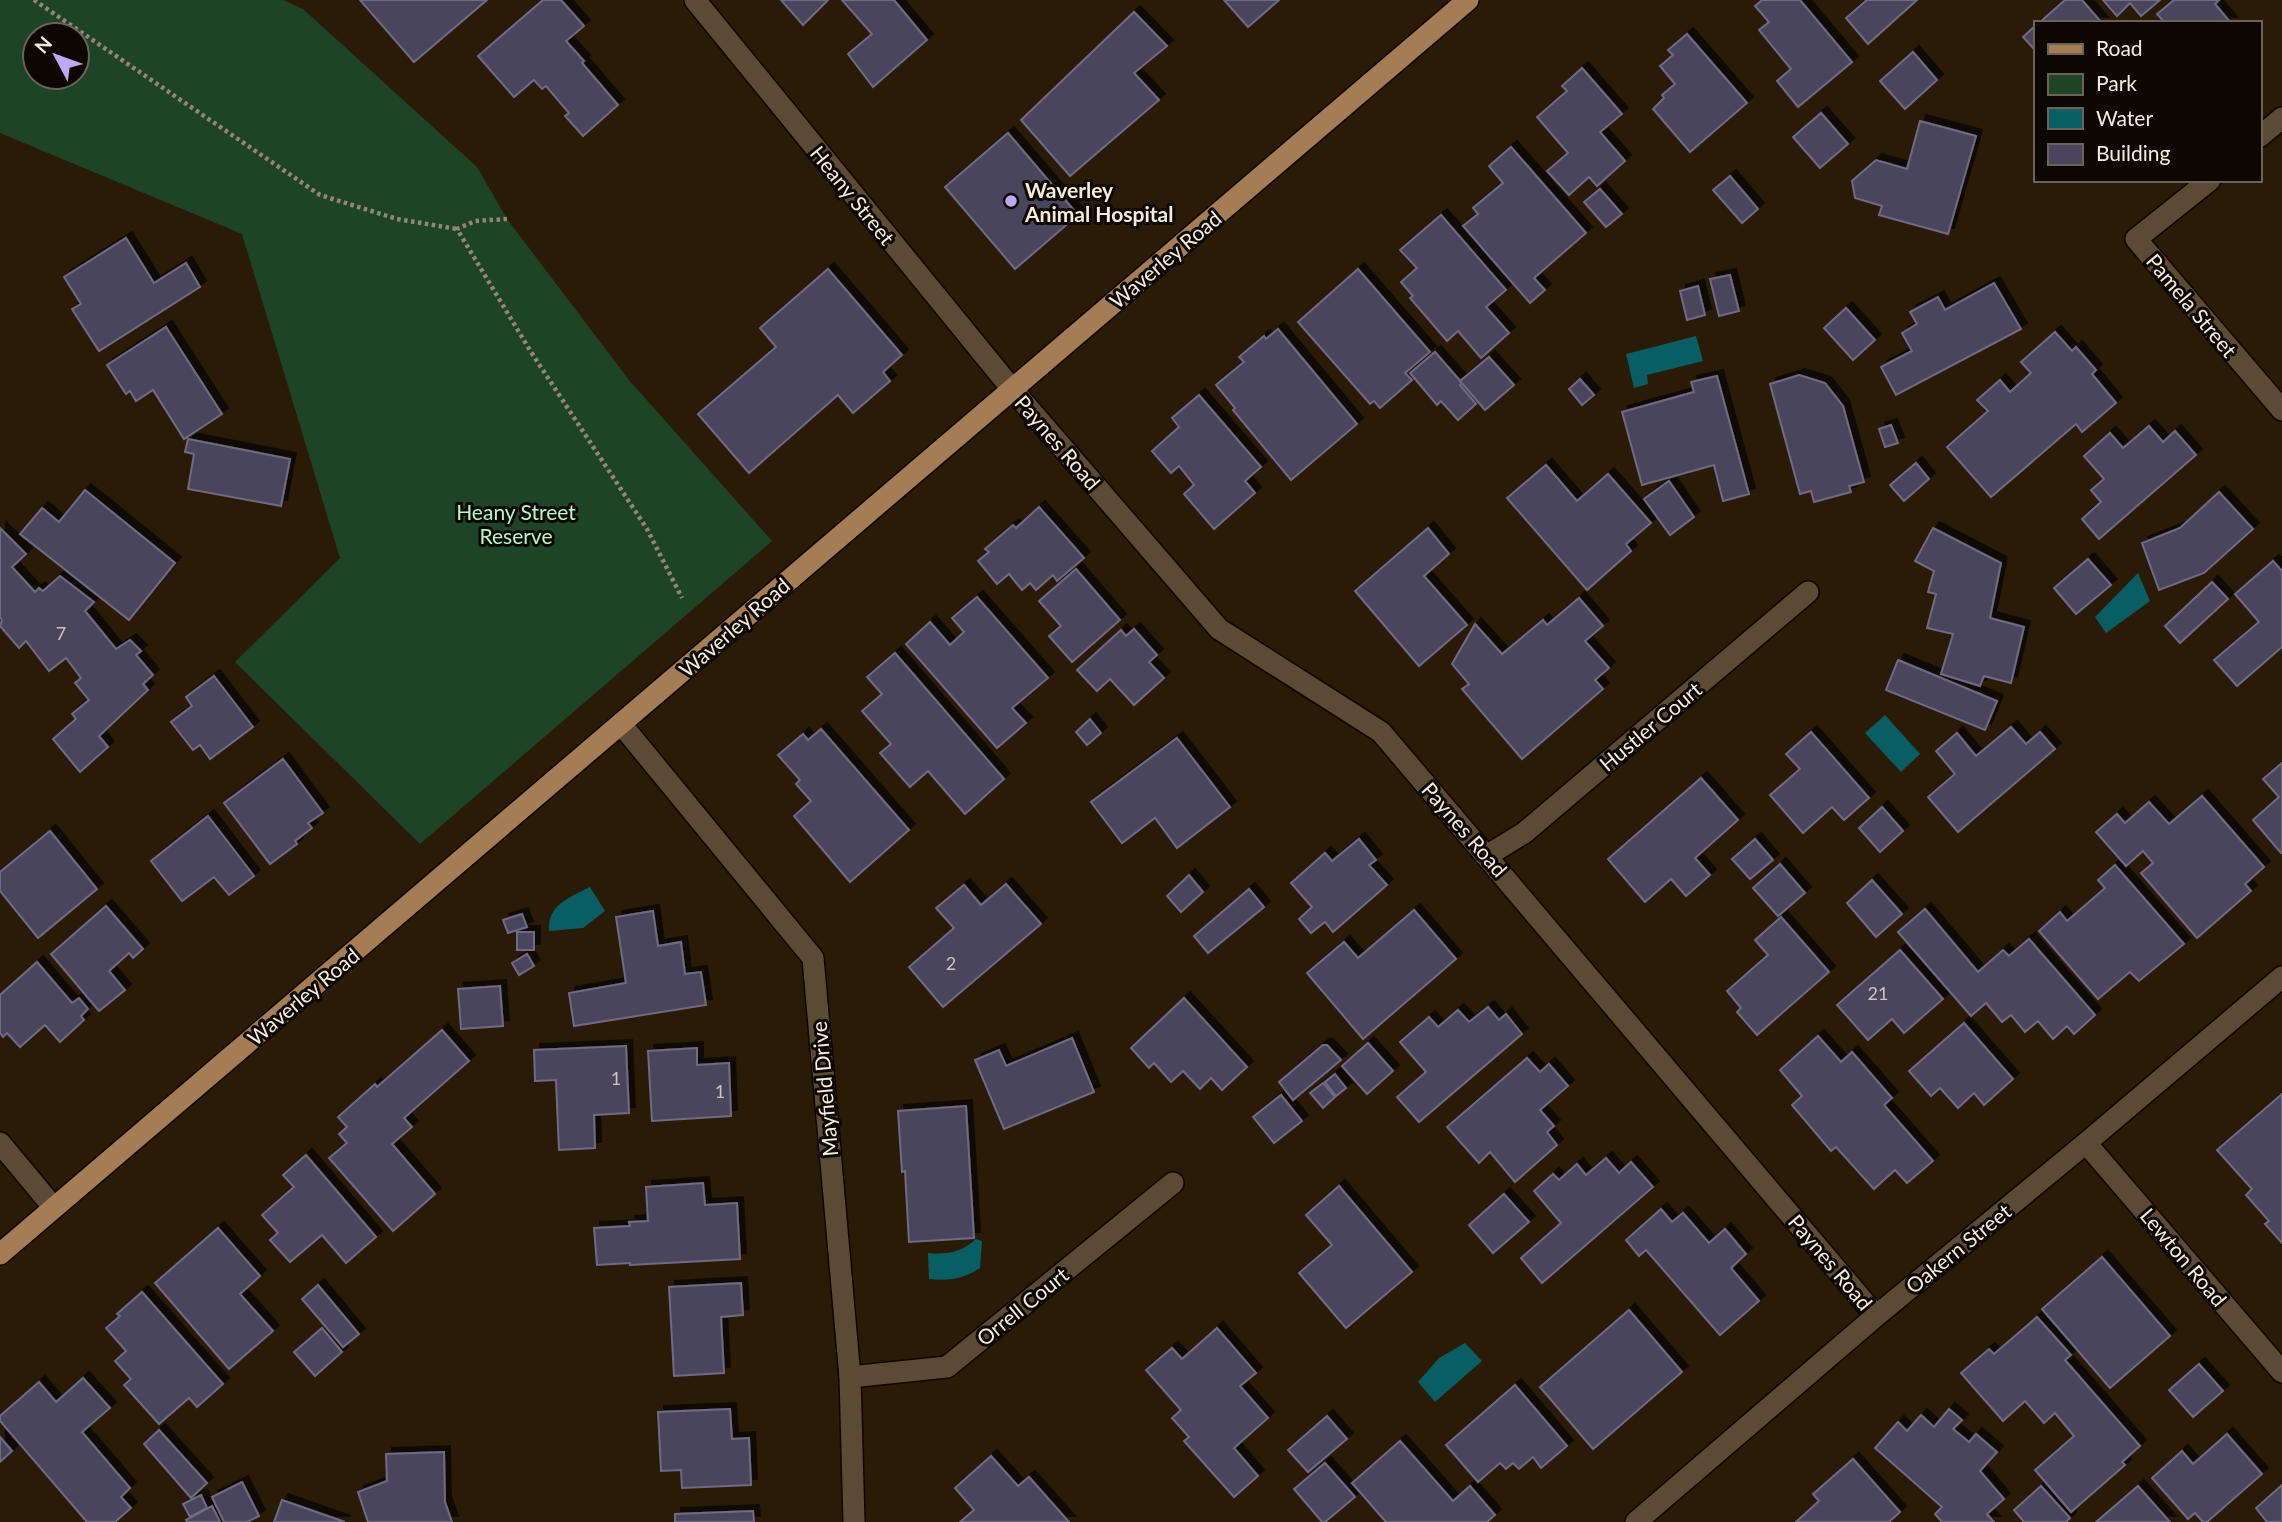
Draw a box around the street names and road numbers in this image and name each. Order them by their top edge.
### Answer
street label: Heany Street [806,141,901,250]
street label: Waverley Road [1104,205,1226,313]
street label: Pamela Street [2142,248,2243,362]
street label: Paynes Road [1010,390,1106,494]
street label: Waverley Road [674,572,794,682]
street label: Hustler Court [1594,676,1706,776]
street label: Paynes Road [1417,777,1513,881]
street label: Waverley Road [242,942,364,1050]
street label: Mayfield Drive [806,1020,842,1158]
street label: Oakern Street [1900,1198,2016,1298]
street label: Lewton Road [2136,1203,2232,1311]
street label: Paynes Road [1784,1209,1878,1315]
street label: Orrell Court [971,1261,1073,1350]

